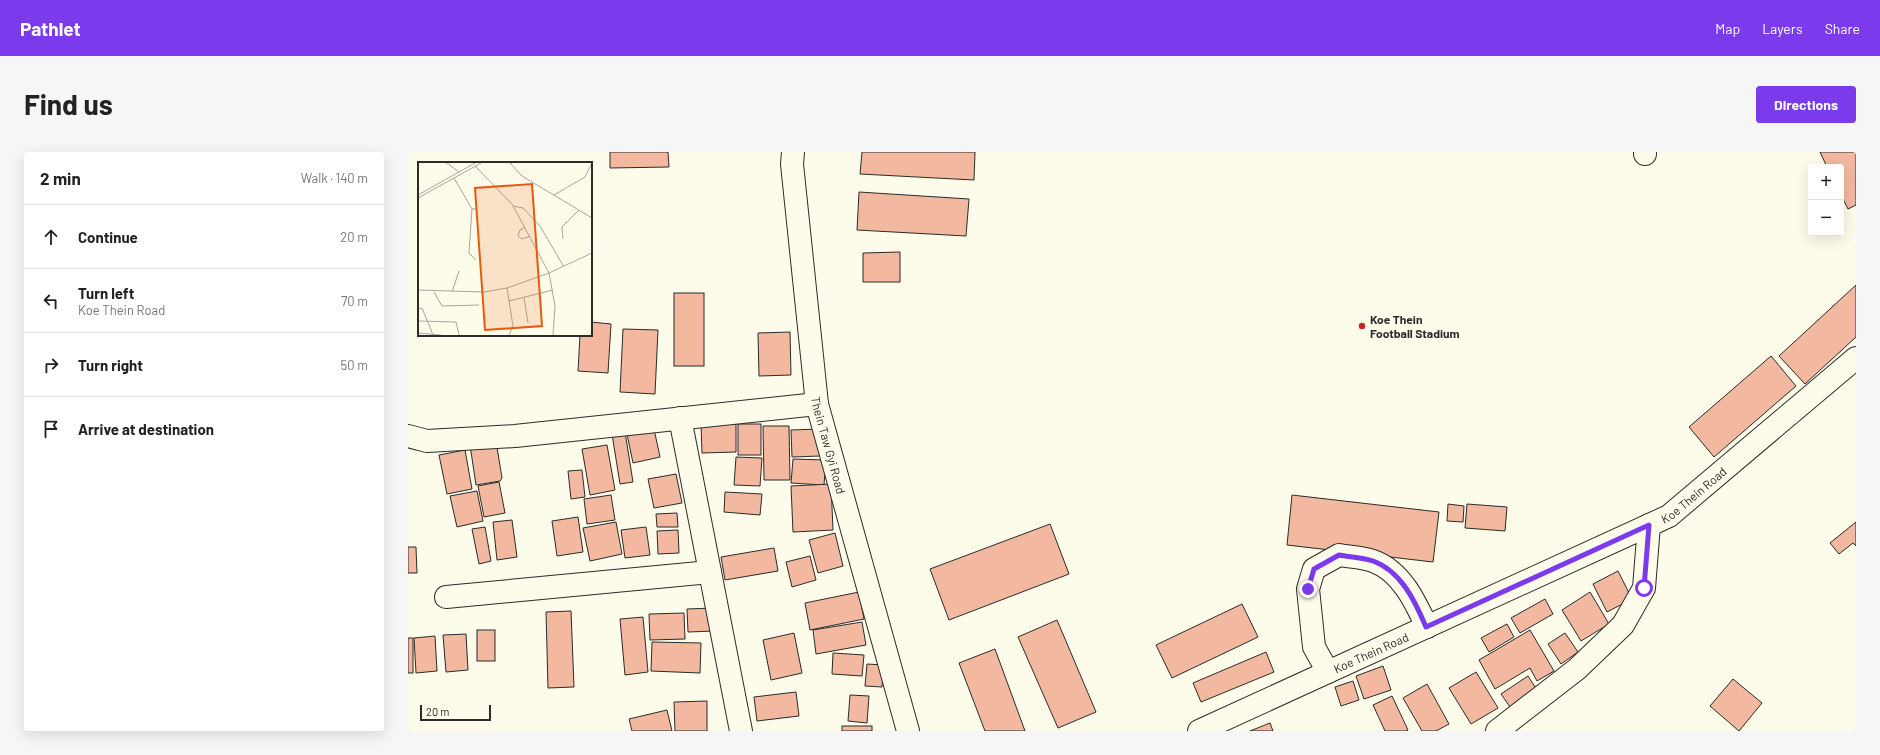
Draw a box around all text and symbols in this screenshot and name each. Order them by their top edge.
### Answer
text: Pathlet [20,17,81,40]
text: Map [1715,20,1740,37]
text: Layers [1762,20,1803,37]
text: Share [1825,20,1860,37]
button: Directions [1756,86,1856,123]
text: Find us [24,87,113,121]
inset map [418,162,592,336]
map controls [1808,164,1844,236]
button: + [1808,164,1844,200]
text: 2 min [40,168,81,188]
text: Walk · 140 m [301,170,368,186]
button: − [1808,200,1844,236]
icon: ahead [40,226,62,248]
text: Continue [78,228,138,246]
text: 20 m [340,229,368,245]
text: Turn left [78,284,134,302]
icon: left [40,290,62,312]
text: 70 m [341,293,368,309]
text: Koe Thein Road [78,302,165,318]
place label: Koe Thein Football Stadium [1370,312,1460,340]
marker: Koe Thein Football Stadium [1357,321,1367,331]
icon: right [40,354,62,376]
text: Turn right [78,356,143,374]
text: 50 m [341,357,368,373]
street label: Thein Taw Gyi Road [809,396,849,495]
icon: arrive [40,418,62,440]
text: Arrive at destination [78,420,214,438]
street label: Koe Thein Road [1659,464,1729,526]
route start [1635,579,1653,597]
route end [1299,580,1317,598]
street label: Koe Thein Road [1331,629,1410,676]
scale bar [420,703,491,722]
text: 20 m [426,705,449,718]

